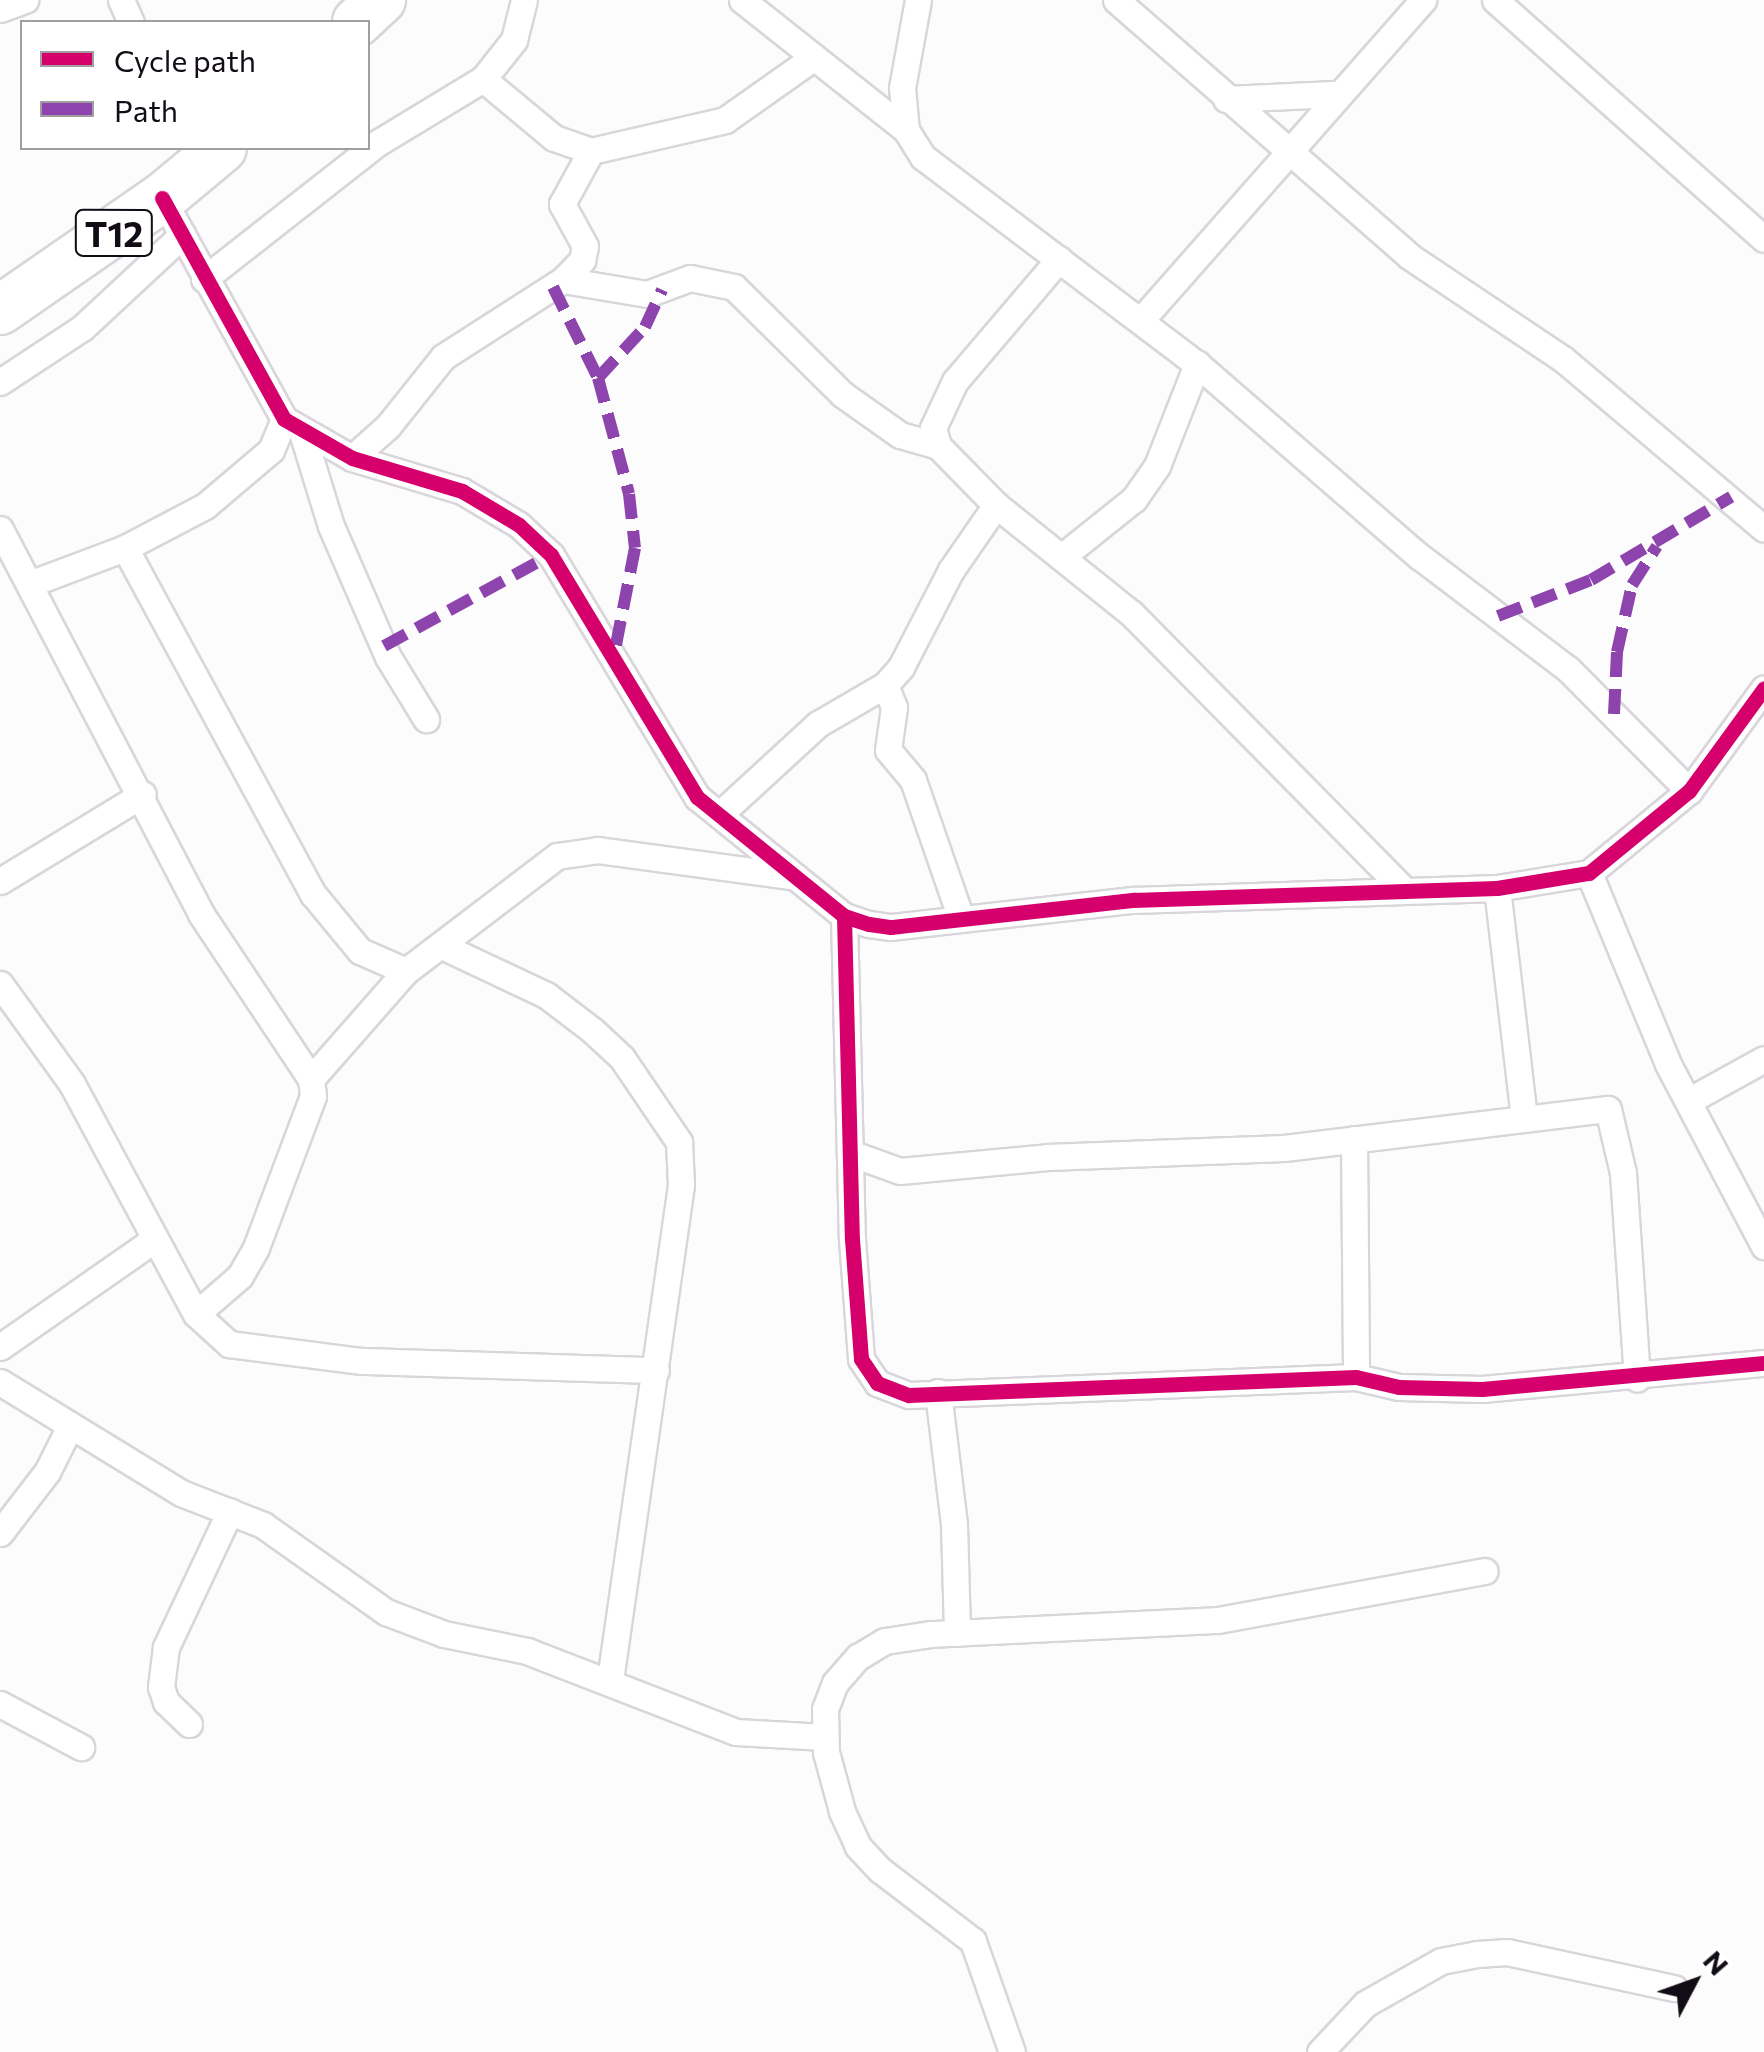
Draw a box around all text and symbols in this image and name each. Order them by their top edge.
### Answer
legend [20,20,370,150]
text: Cycle path [114,41,256,78]
text: Path [114,91,178,128]
road number: T12 [74,203,154,263]
north arrow [1644,1932,1744,2032]
text: N [1697,1943,1736,1981]

